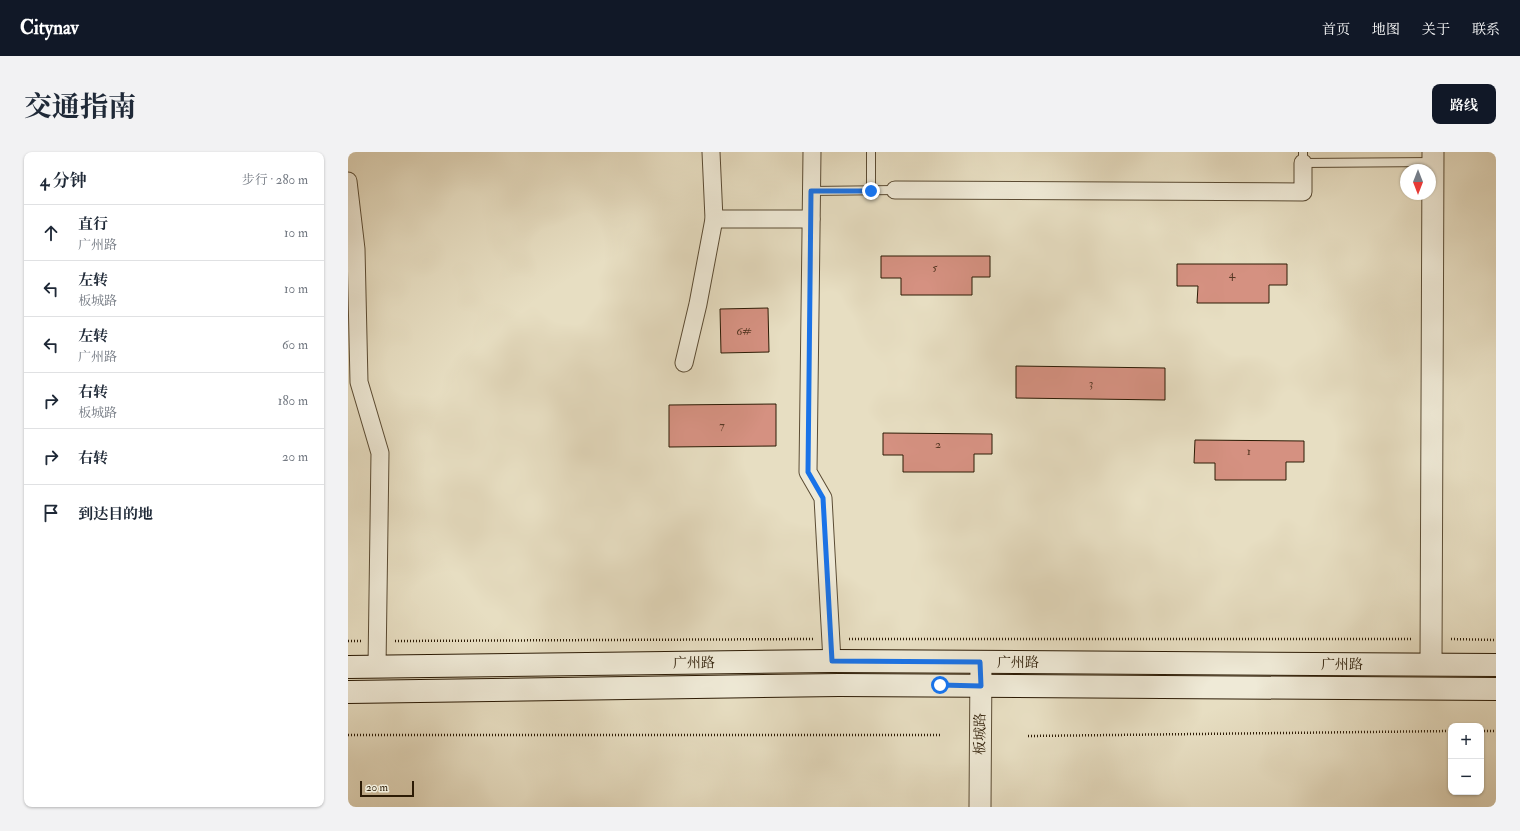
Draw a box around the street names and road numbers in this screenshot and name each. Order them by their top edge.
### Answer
street label: 广州路 [673,654,715,672]
street label: 广州路 [997,654,1039,671]
street label: 广州路 [1321,656,1363,673]
street label: 板城路 [971,713,989,755]

